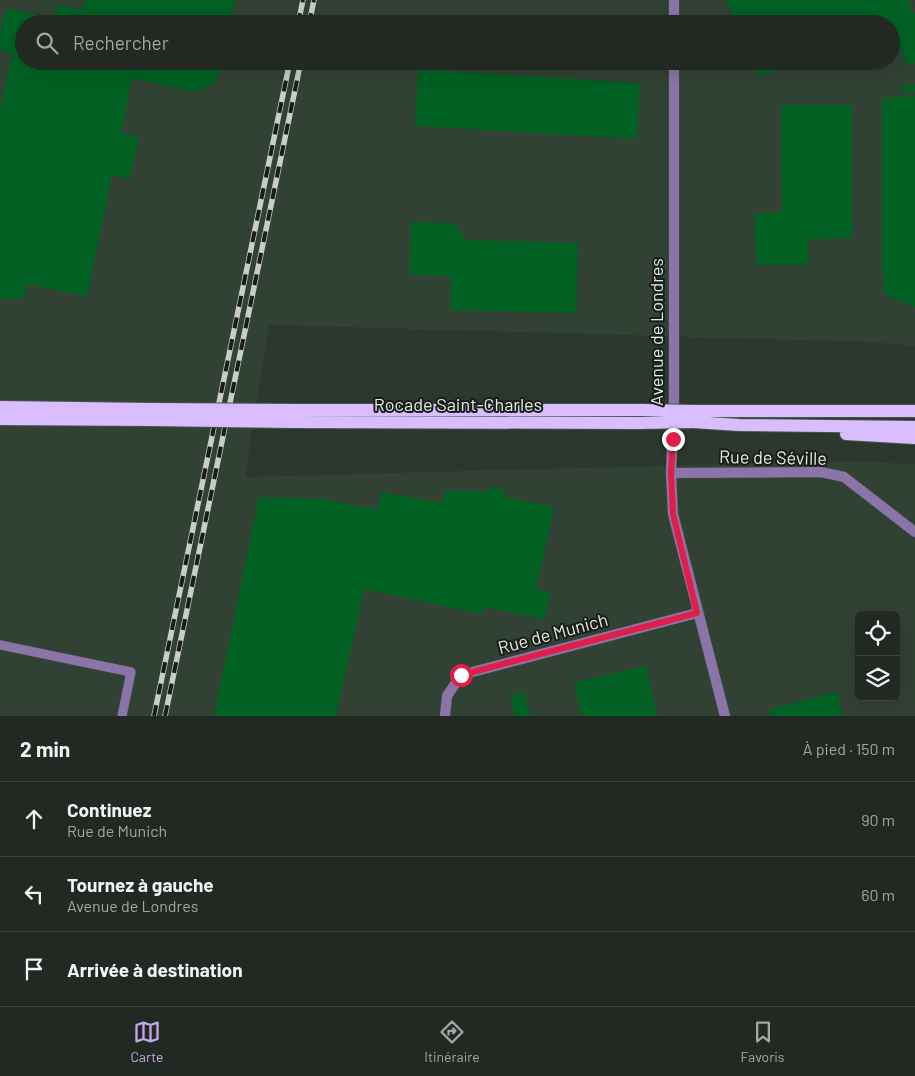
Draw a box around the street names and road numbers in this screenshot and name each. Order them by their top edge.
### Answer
street label: Avenue de Londres [645,258,667,406]
street label: Rocade Saint-Charles [374,393,542,415]
street label: Rue de Séville [719,445,827,469]
street label: Rue de Munich [495,608,610,658]

